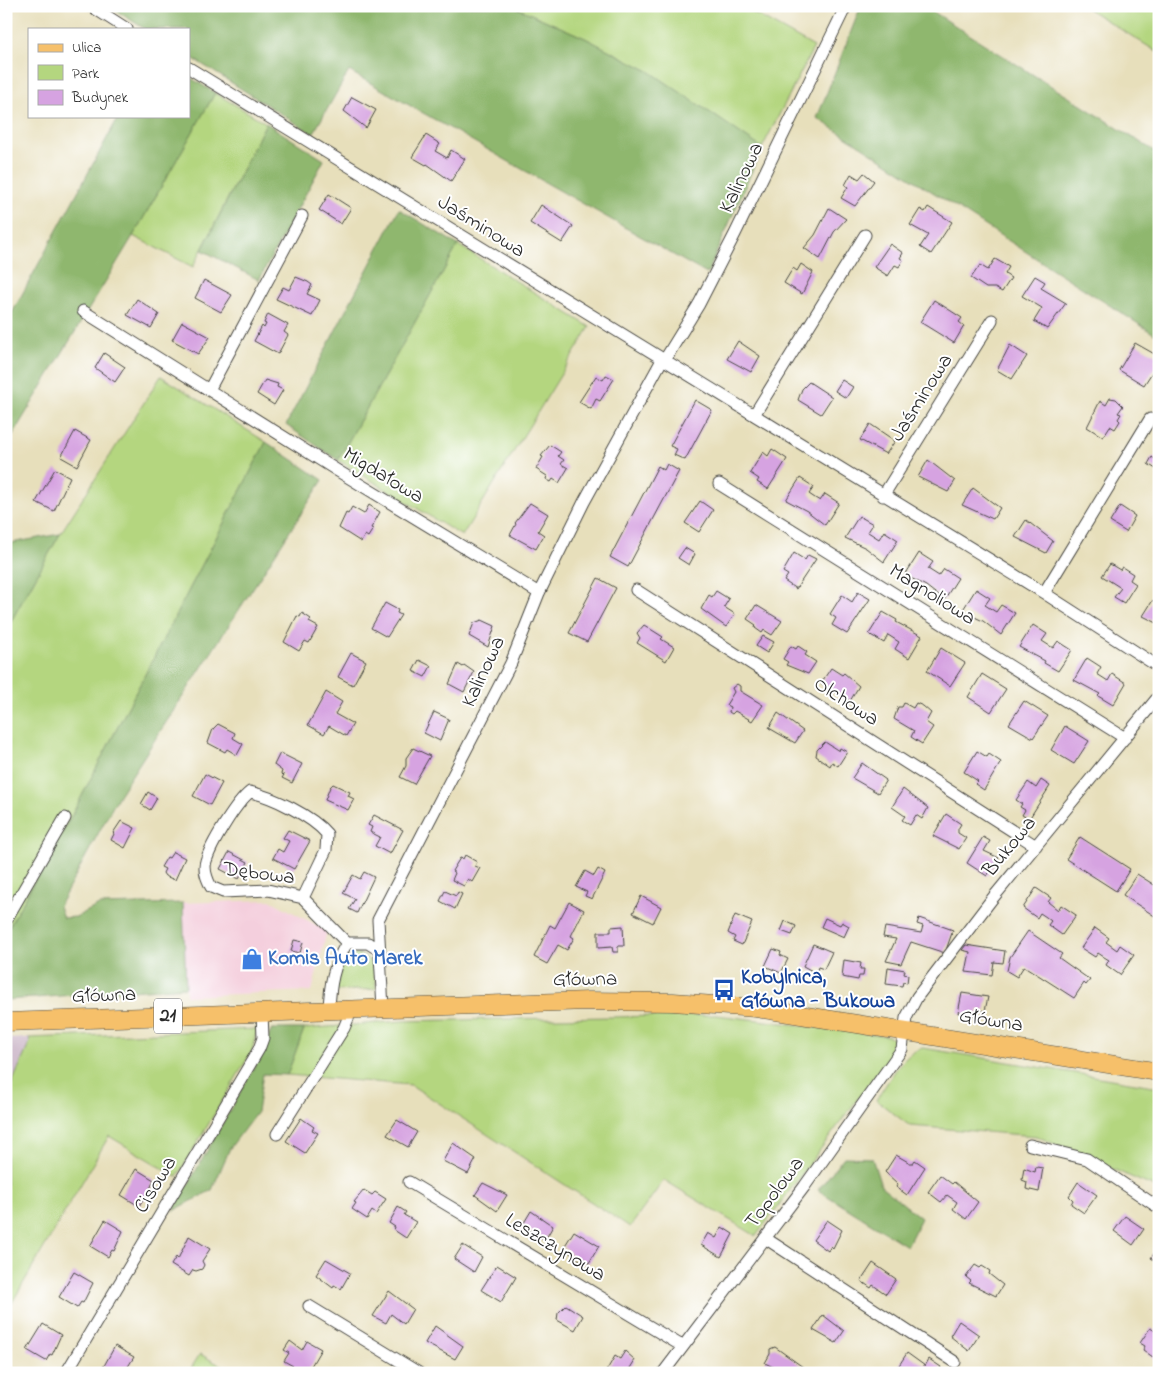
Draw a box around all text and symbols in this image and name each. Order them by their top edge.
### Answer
legend [28,28,190,118]
text: Ulica [72,37,101,59]
text: Park [72,63,100,85]
text: Budynek [71,87,129,110]
street label: Kalinowa [712,138,772,218]
street label: Jaśminowa [431,188,531,266]
street label: Jaśminowa [883,348,961,448]
street label: Migdałowa [336,440,429,514]
street label: Magnoliowa [882,556,981,635]
street label: Kalinowa [455,632,513,712]
street label: Olchowa [807,670,885,734]
street label: Bukowa [975,810,1044,885]
street label: Dębowa [220,855,297,893]
place label: Komis Auto Marek [268,944,423,974]
shop icon: Komis Auto Marek [239,946,265,972]
place label: Kobylnica, Główna - Bukowa [741,963,895,1017]
street label: Główna [553,964,617,996]
bus stop icon: Kobylnica, Główna - Bukowa [711,977,737,1003]
street label: Główna [71,980,137,1012]
road number: 21 [154,998,182,1034]
street label: Główna [957,1001,1025,1041]
street label: Cisowa [127,1151,185,1219]
street label: Topolowa [738,1151,812,1235]
street label: Leszczynowa [498,1206,611,1292]

